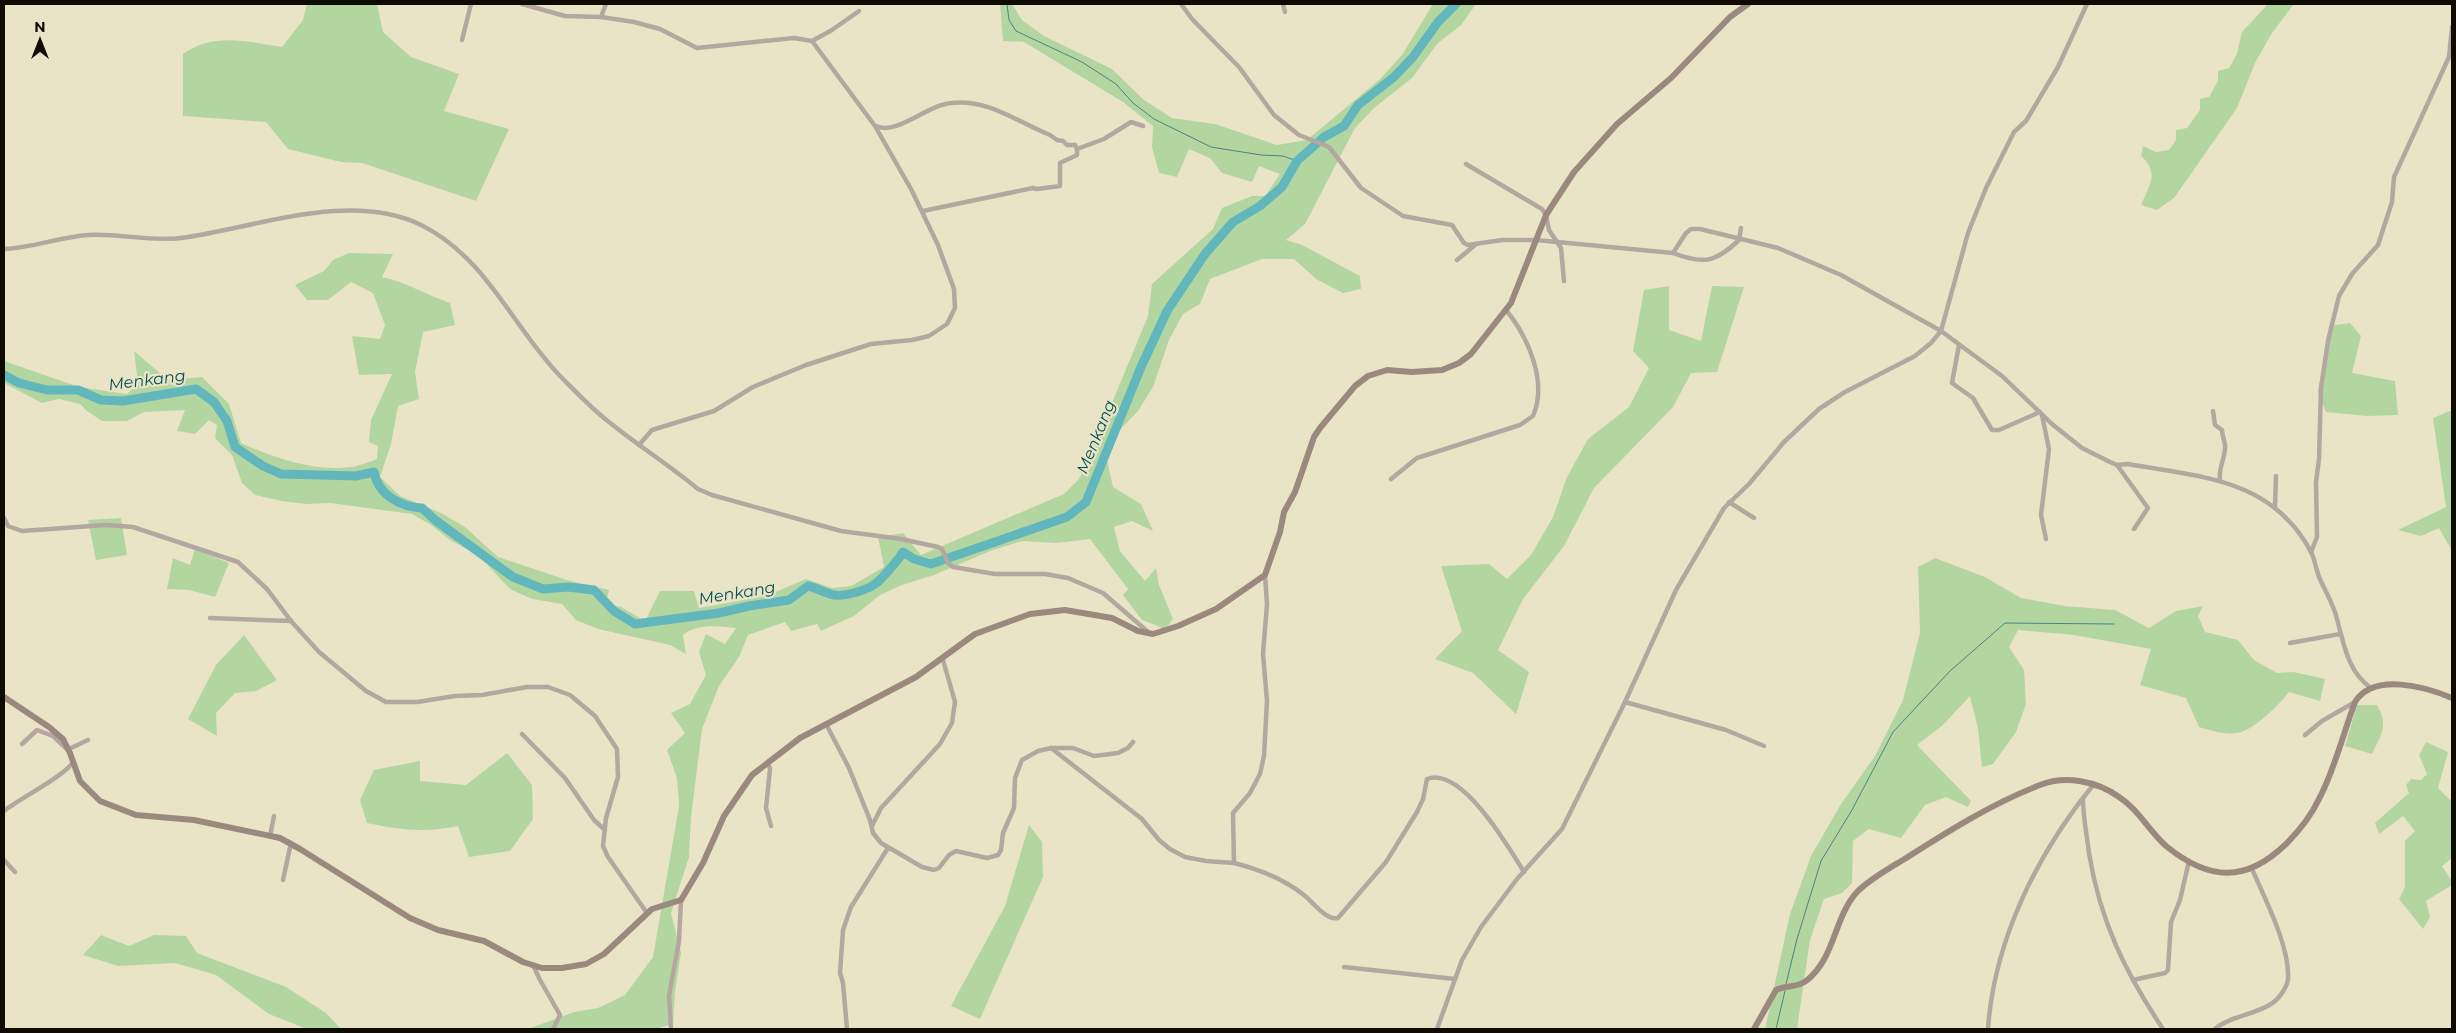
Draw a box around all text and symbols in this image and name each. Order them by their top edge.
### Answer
north arrow [15,15,65,65]
text: N [34,18,46,36]
water label: Menkang [107,366,187,394]
water label: Menkang [1073,397,1119,477]
water label: Menkang [697,578,777,608]

